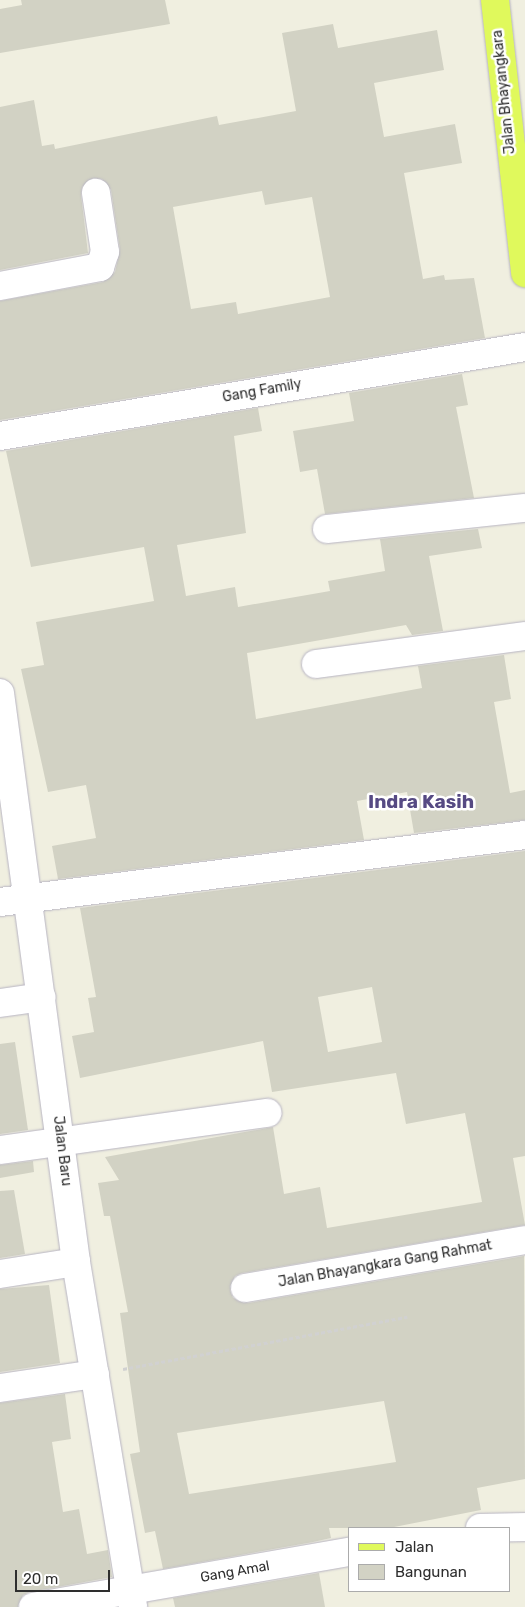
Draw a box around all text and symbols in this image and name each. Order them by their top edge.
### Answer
street label: Jalan Bhayangkara [489,29,519,155]
street label: Gang Family [221,376,303,406]
district label: Indra Kasih [368,791,474,813]
street label: Jalan Baru [49,1115,75,1187]
street label: Jalan Bhayangkara Gang Rahmat [277,1237,493,1291]
legend [348,1527,510,1592]
text: Jalan [395,1538,434,1556]
street label: Gang Amal [199,1558,271,1586]
scale bar [18,1560,112,1592]
text: Bangunan [395,1563,467,1581]
text: 20 m [23,1570,58,1588]

